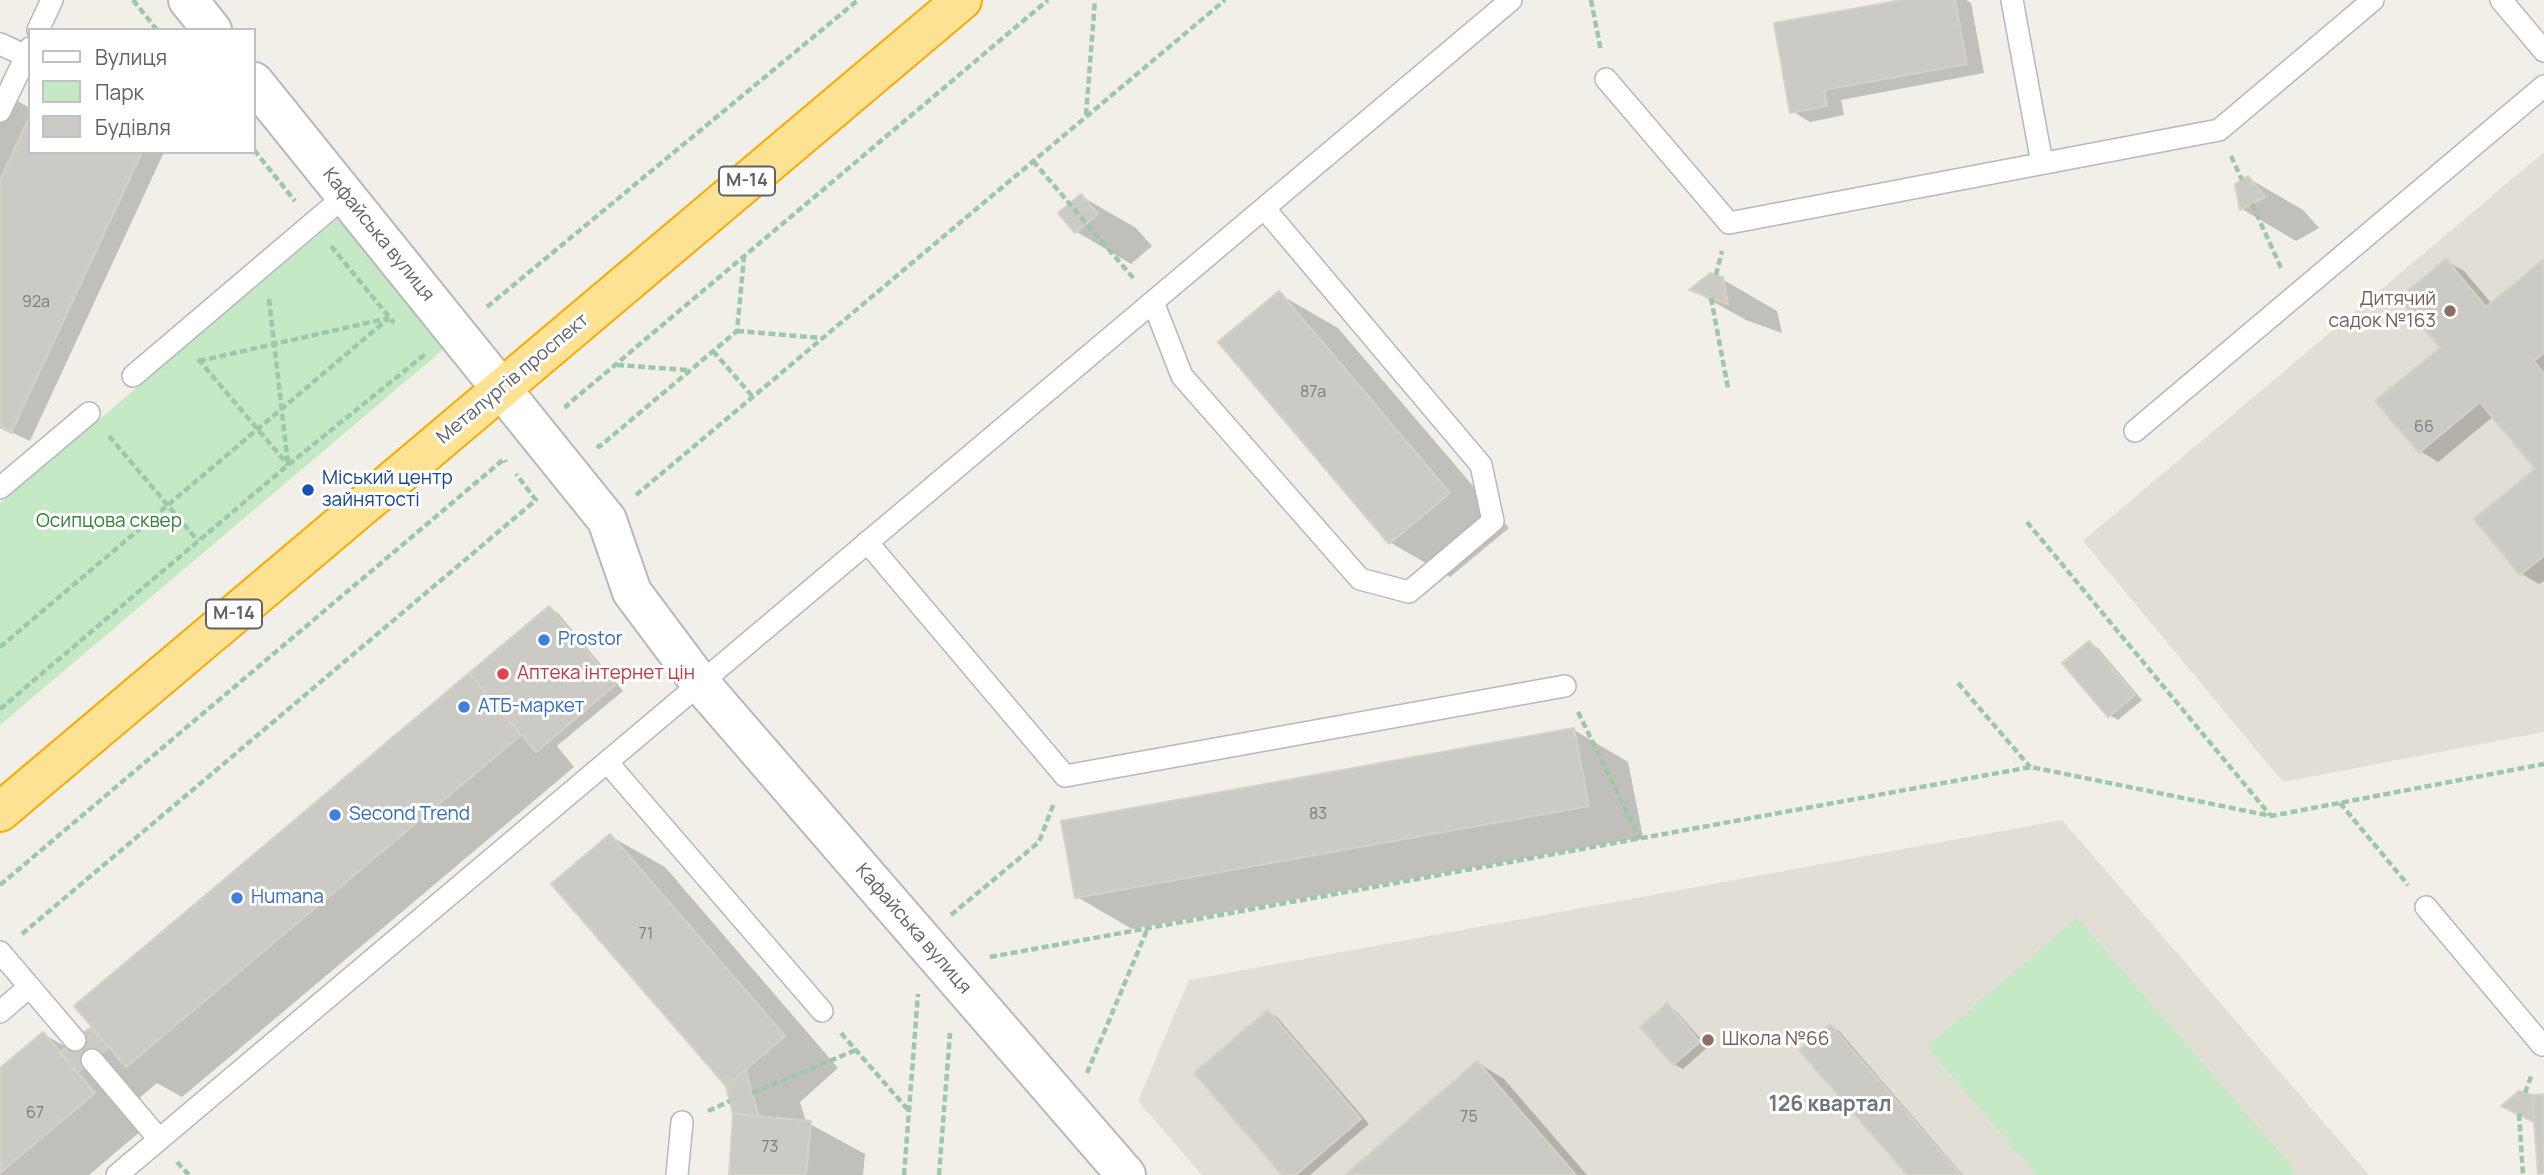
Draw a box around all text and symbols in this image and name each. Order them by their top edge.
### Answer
legend [28,28,256,154]
text: Вулиця [95,43,167,71]
text: Парк [95,78,144,106]
text: Будівля [95,113,171,141]
street label: Кафайська вулиця [317,164,439,306]
road number: М-14 [719,166,775,196]
place label: Дитячий садок №163 [2328,289,2436,333]
house number: 92а [22,293,50,313]
marker: Дитячий садок №163 [2442,303,2458,319]
street label: Металургів проспект [433,309,593,449]
house number: 87а [1300,383,1326,403]
house number: 66 [2414,418,2434,438]
place label: Міський центр зайнятості [322,468,453,512]
marker: Міський центр зайнятості [300,482,316,498]
park label: Осипцова сквер [36,511,182,533]
road number: М-14 [206,600,262,628]
place label: Prostor [558,629,623,651]
marker: Prostor [536,632,552,648]
place label: Аптека інтернет цін [517,663,695,685]
marker: Аптека інтернет цін [495,666,511,682]
place label: АТБ-маркет [478,696,584,718]
marker: АТБ-маркет [456,699,472,715]
place label: Second Trend [349,804,470,826]
house number: 83 [1309,805,1327,825]
marker: Second Trend [327,807,343,823]
street label: Кафайська вулиця [850,859,976,999]
place label: Humana [251,887,324,909]
marker: Humana [229,890,245,906]
house number: 71 [639,925,653,945]
place label: Школа №66 [1722,1029,1830,1051]
marker: Школа №66 [1700,1032,1716,1048]
district label: 126 квартал [1769,1092,1891,1118]
house number: 67 [26,1104,44,1124]
house number: 75 [1460,1108,1478,1128]
house number: 73 [762,1138,778,1158]

